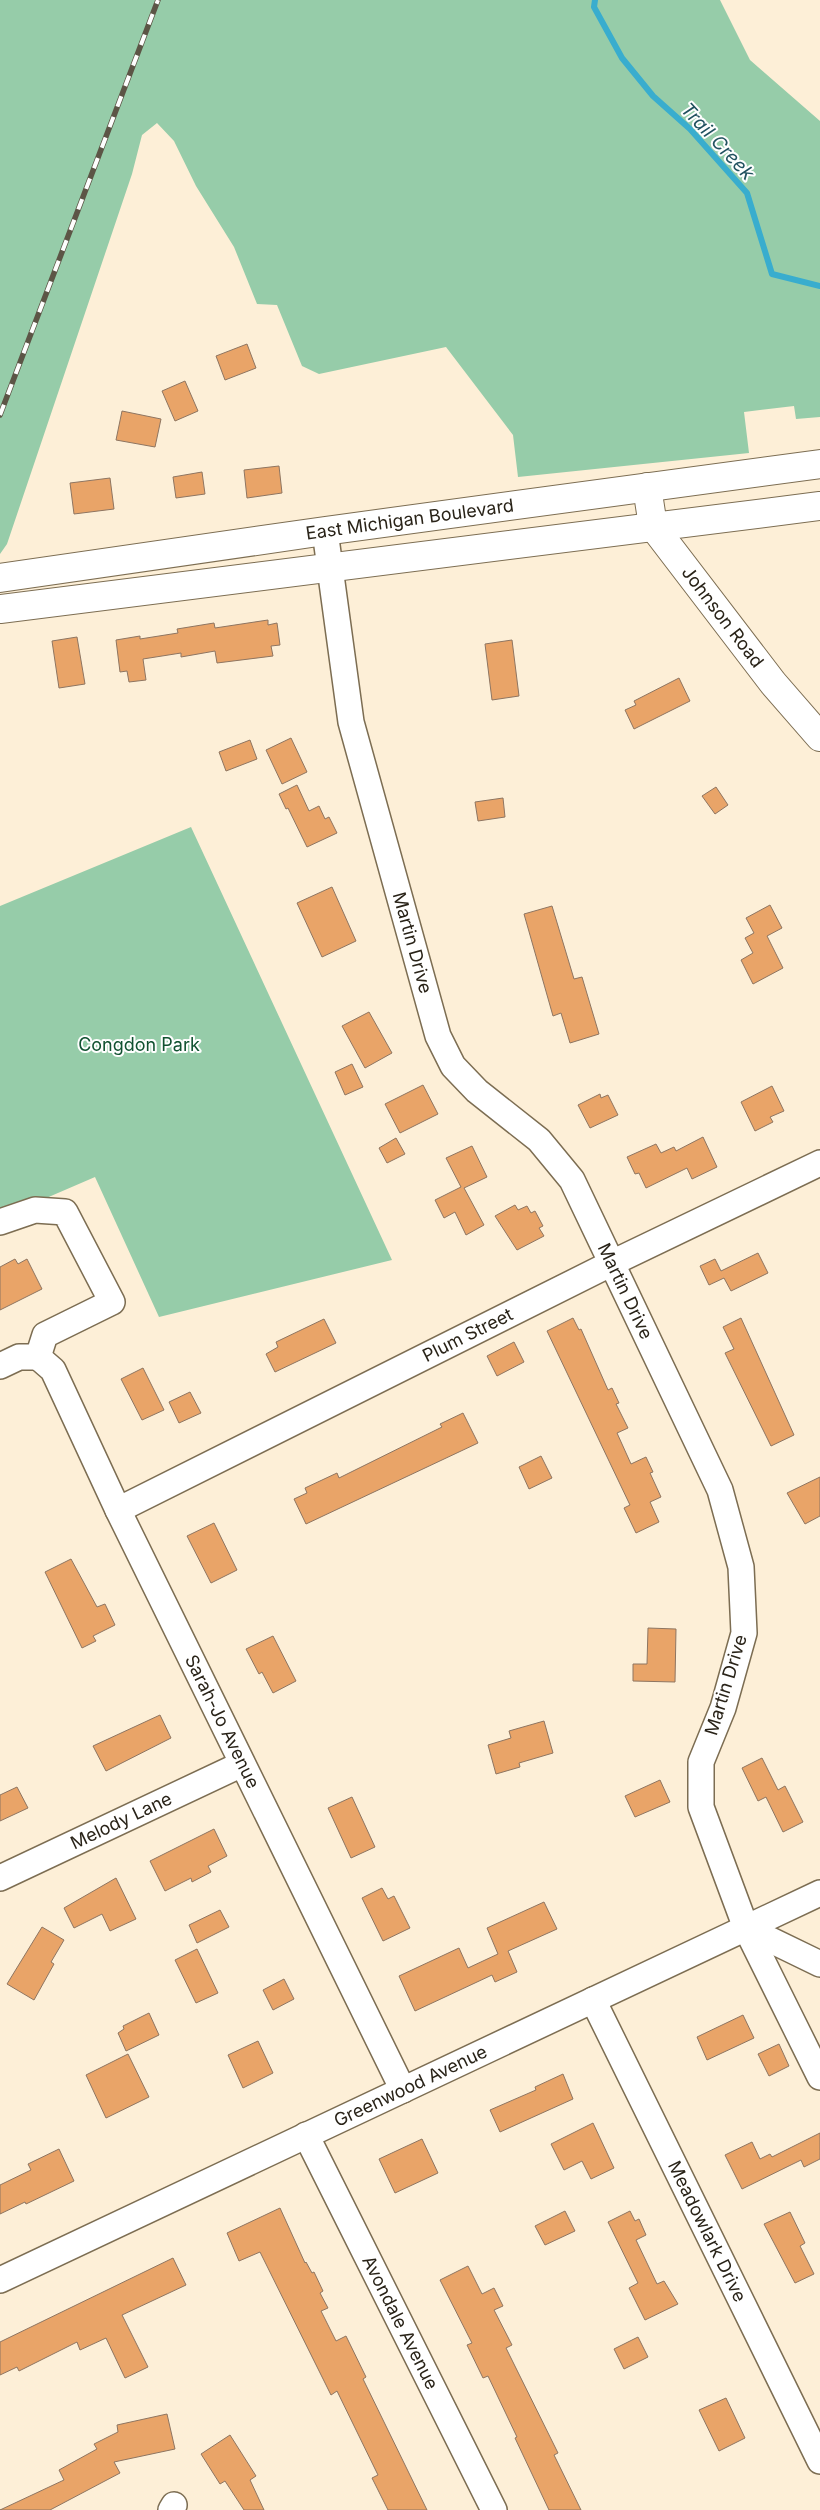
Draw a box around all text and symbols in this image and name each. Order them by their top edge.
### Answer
water label: Trail Creek [676,98,760,185]
street label: East Michigan Boulevard [304,495,515,544]
street label: Johnson Road [678,562,768,671]
street label: Martin Drive [389,890,437,996]
park label: Congdon Park [78,1034,200,1055]
street label: Martin Drive [594,1240,657,1343]
street label: Plum Street [419,1303,516,1366]
street label: Martin Drive [700,1632,751,1738]
street label: Sarah-Jo Avenue [181,1651,264,1792]
street label: Melody Lane [67,1788,175,1853]
street label: Greenwood Avenue [330,2041,490,2131]
street label: Meadowlark Drive [664,2157,751,2305]
street label: Avondale Avenue [358,2252,443,2393]

